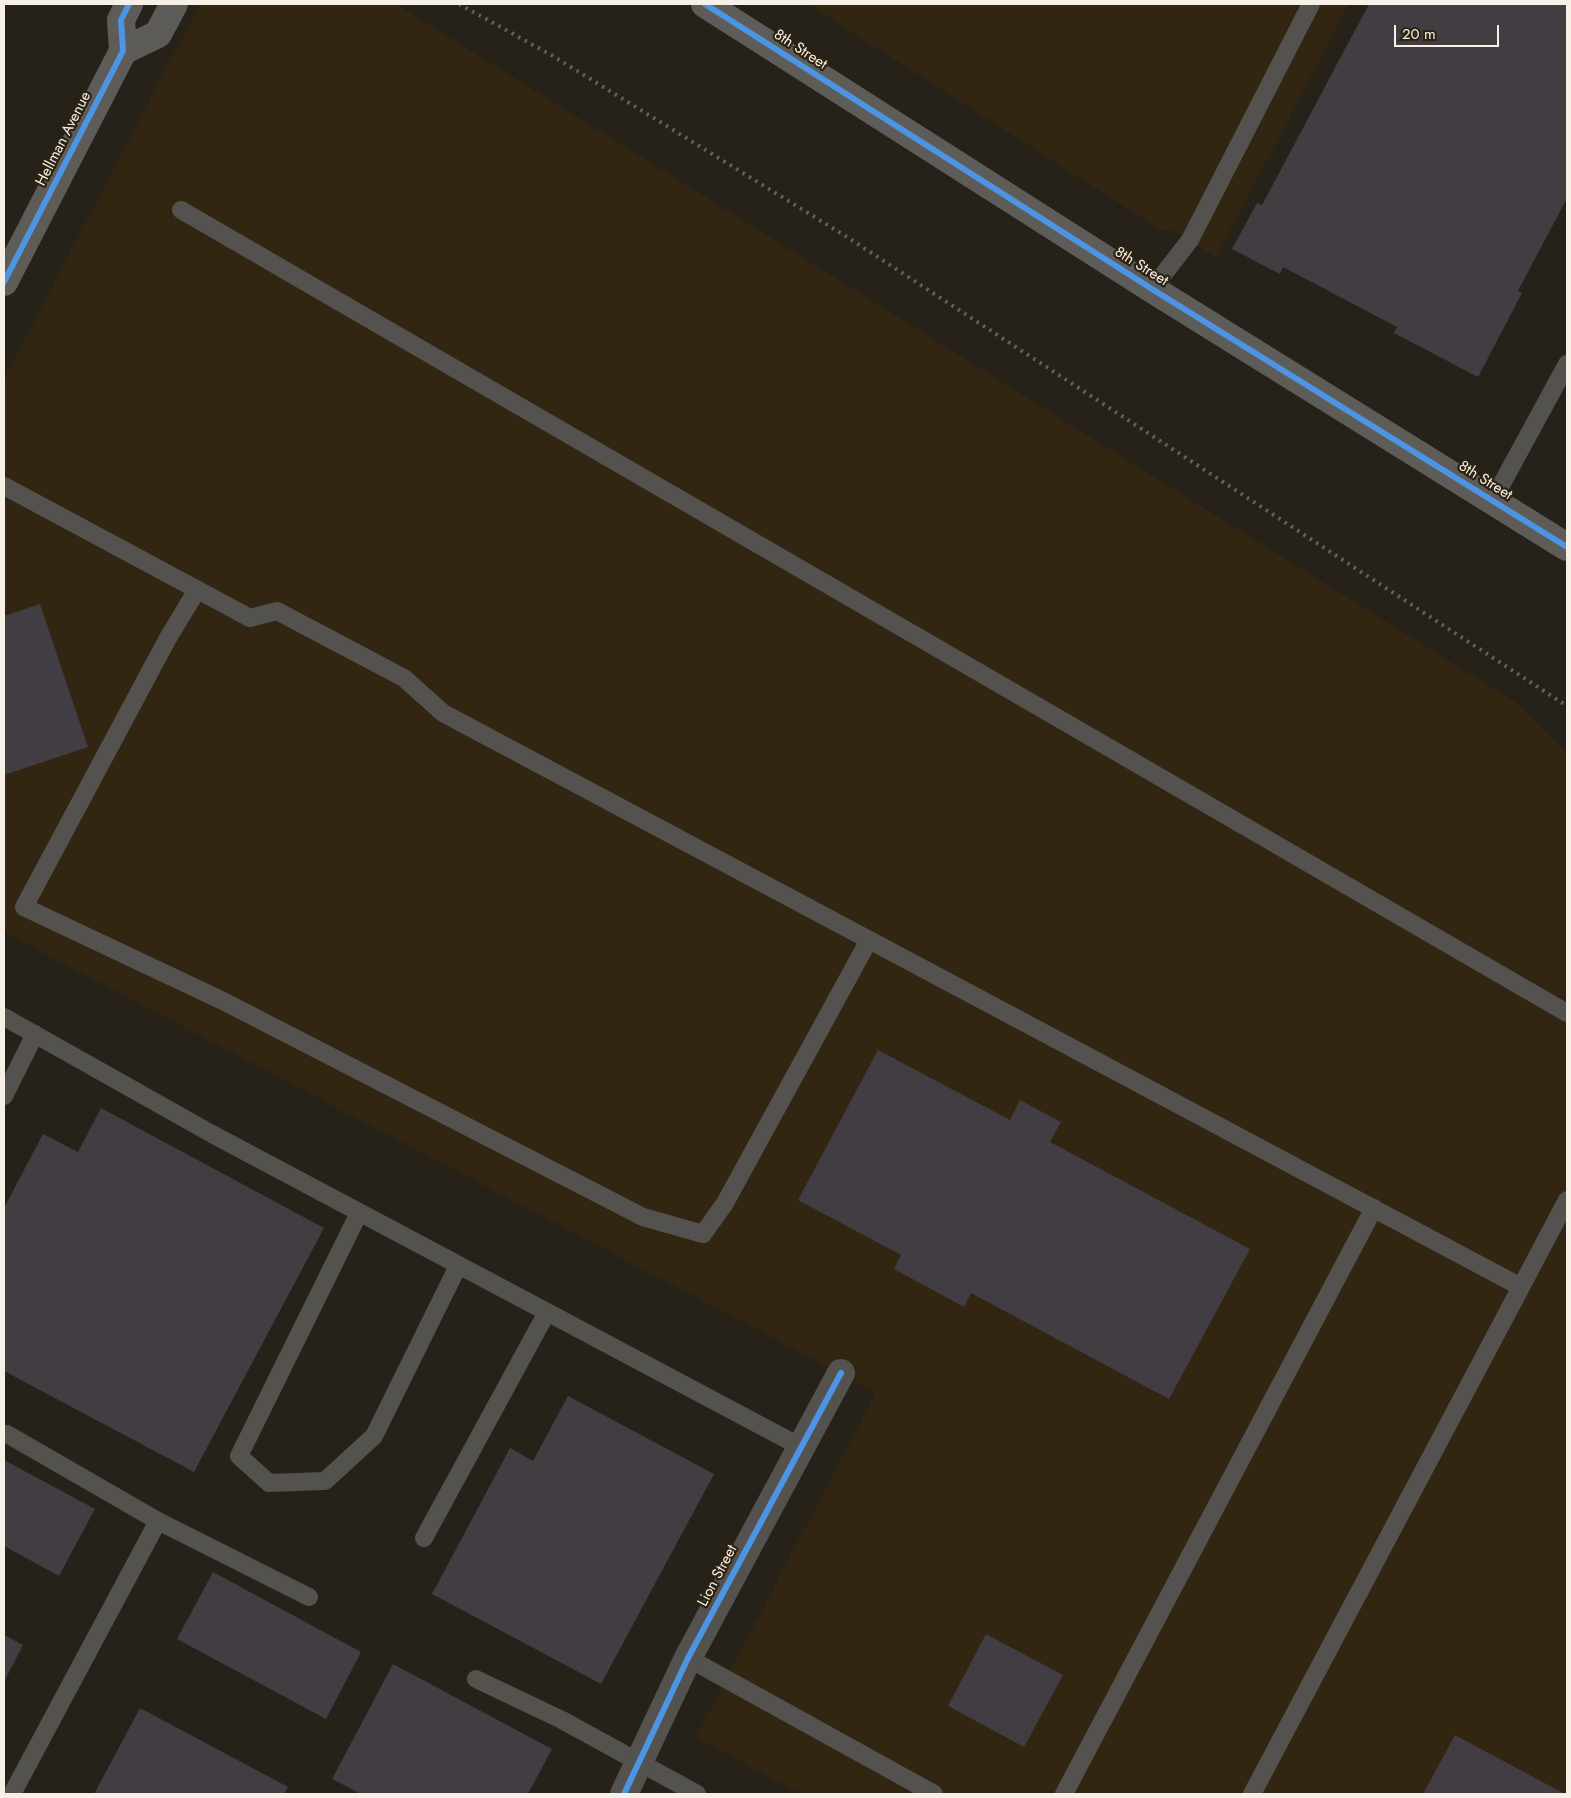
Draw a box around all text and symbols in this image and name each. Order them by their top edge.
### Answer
scale bar [1396,15,1501,47]
text: 20 m [1402,23,1436,45]
street label: 8th Street [770,26,830,74]
street label: Hellman Avenue [33,89,95,189]
street label: 8th Street [1111,243,1171,291]
street label: 8th Street [1455,457,1515,505]
street label: Lion Street [694,1542,742,1610]

